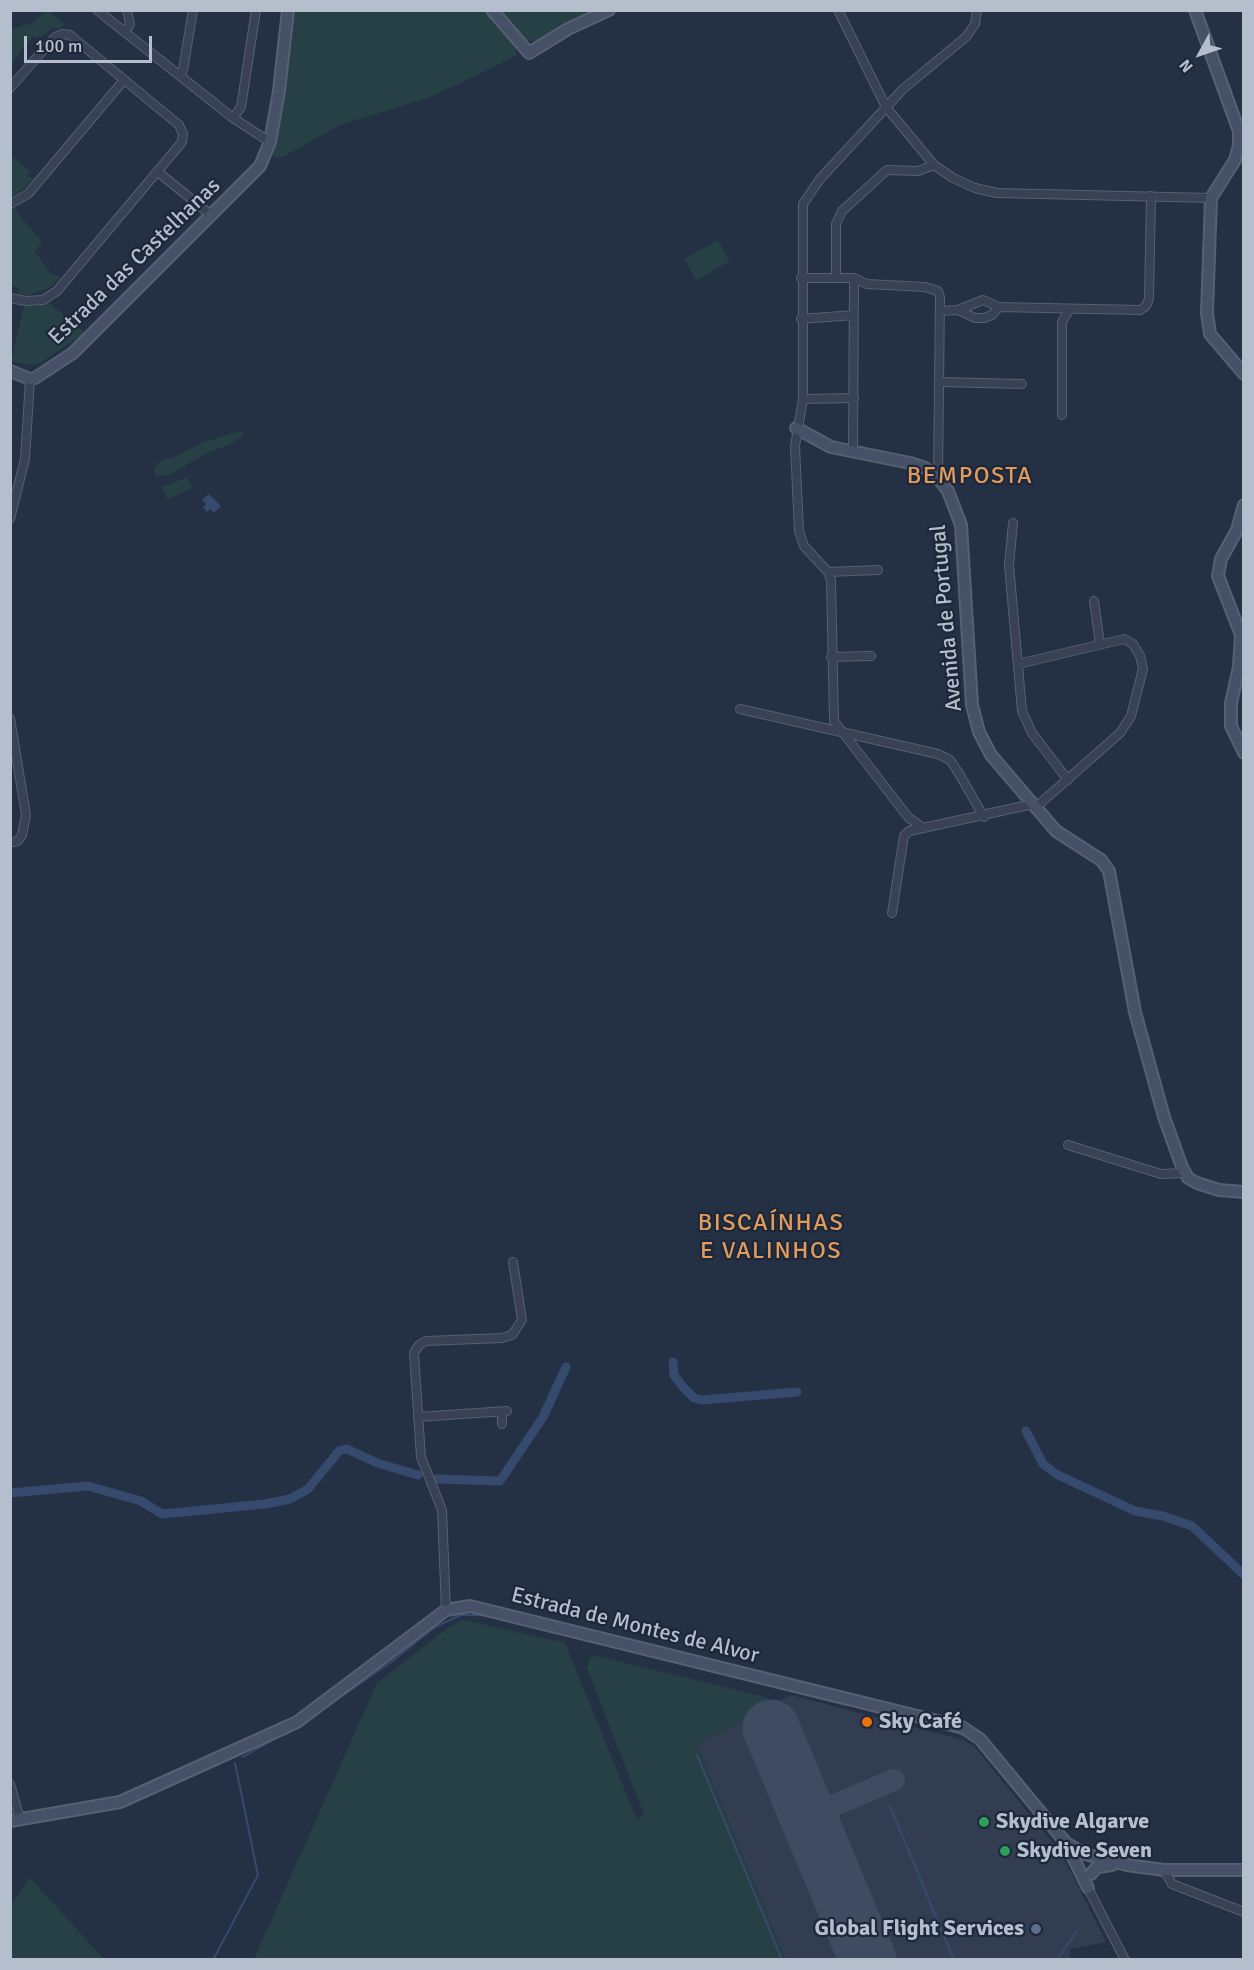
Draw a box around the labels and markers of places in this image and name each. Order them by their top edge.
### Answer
place label: Sky Café [879,1709,962,1735]
marker: Sky Café [860,1715,874,1729]
place label: Skydive Algarve [996,1809,1149,1835]
marker: Skydive Algarve [977,1815,991,1829]
place label: Skydive Seven [1017,1838,1152,1864]
marker: Skydive Seven [998,1844,1012,1858]
place label: Global Flight Services [815,1916,1024,1942]
marker: Global Flight Services [1029,1922,1043,1936]

